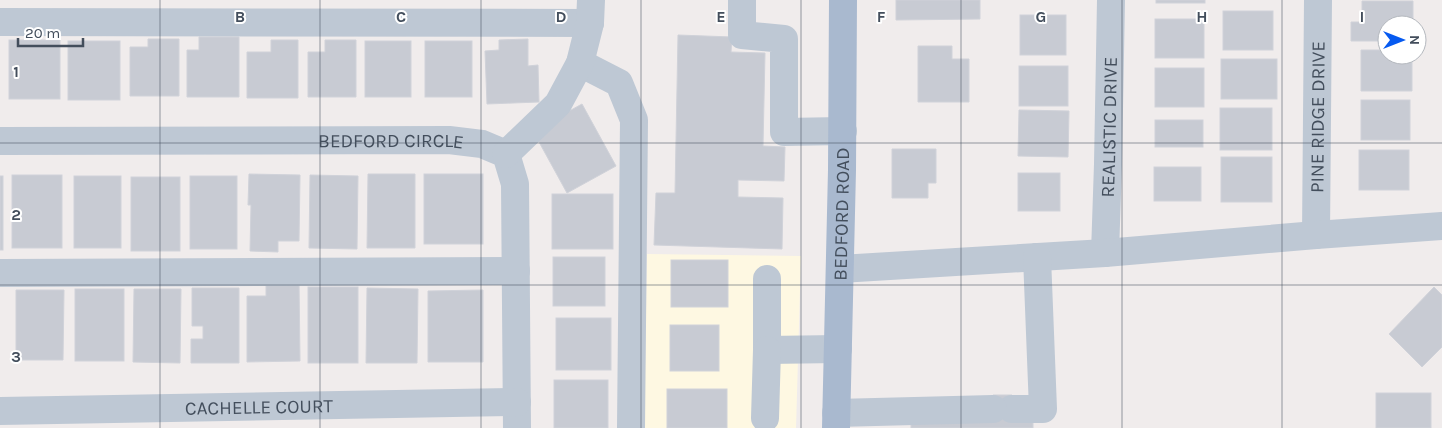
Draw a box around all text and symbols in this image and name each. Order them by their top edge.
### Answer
text: B [235,7,245,26]
text: C [396,7,406,26]
text: D [556,7,567,26]
text: E [716,7,726,26]
text: F [877,7,886,26]
text: G [1036,7,1046,26]
text: H [1196,7,1208,26]
text: I [1360,7,1364,26]
scale bar [18,15,82,47]
north arrow [1377,15,1427,65]
text: 20 m [25,24,60,42]
text: N [1406,35,1423,45]
street label: PINE RIDGE DRIVE [1306,41,1330,193]
street label: REALISTIC DRIVE [1097,56,1122,198]
text: 1 [13,62,19,81]
street label: BEDFORD CIRCLE [318,130,465,154]
street label: BEDFORD ROAD [829,147,854,281]
text: 2 [11,205,21,224]
text: 3 [11,347,21,366]
street label: CACHELLE COURT [185,395,334,420]

